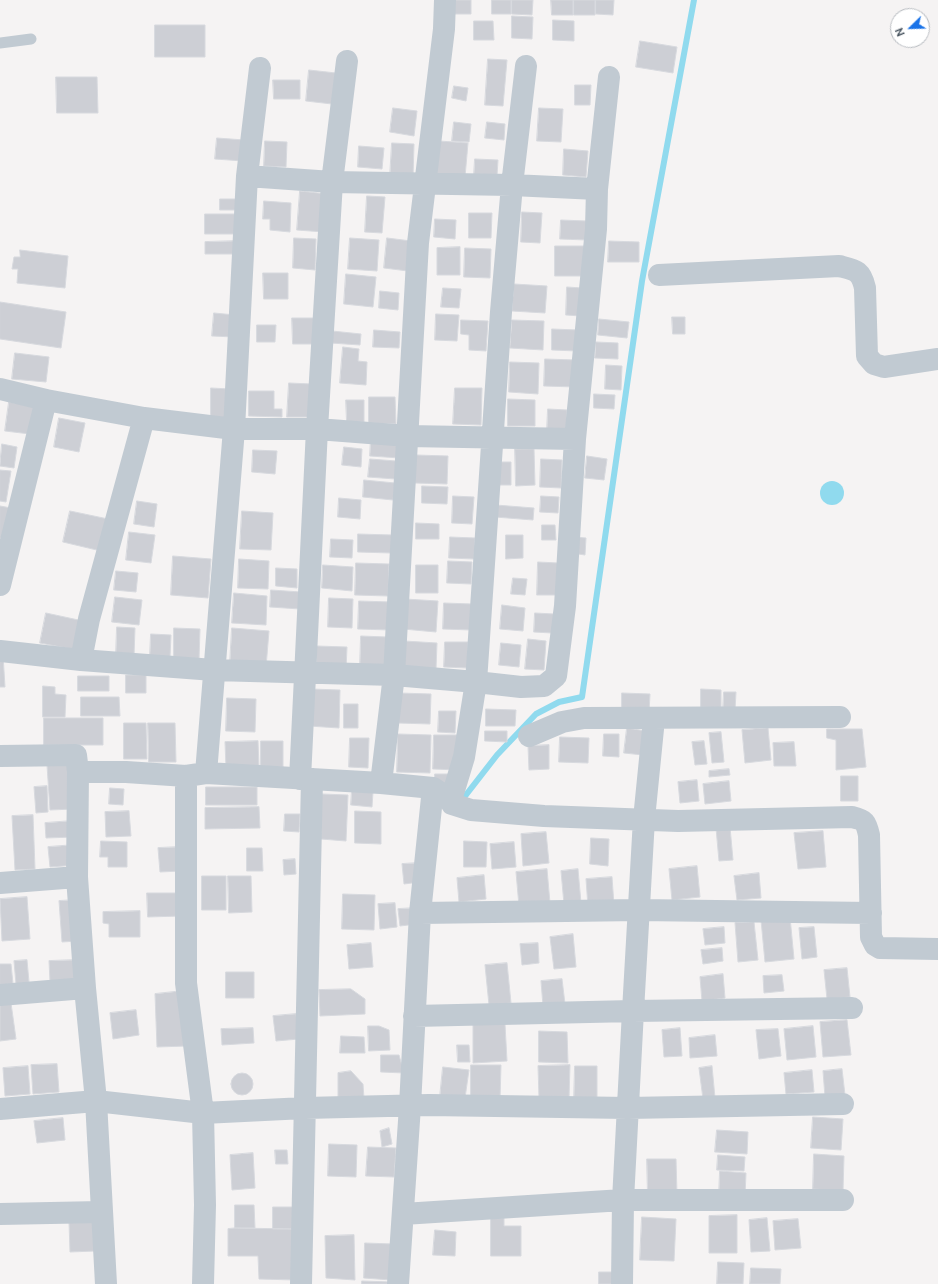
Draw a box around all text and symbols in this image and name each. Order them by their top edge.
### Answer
north arrow [890,8,930,48]
text: N [893,26,907,38]

